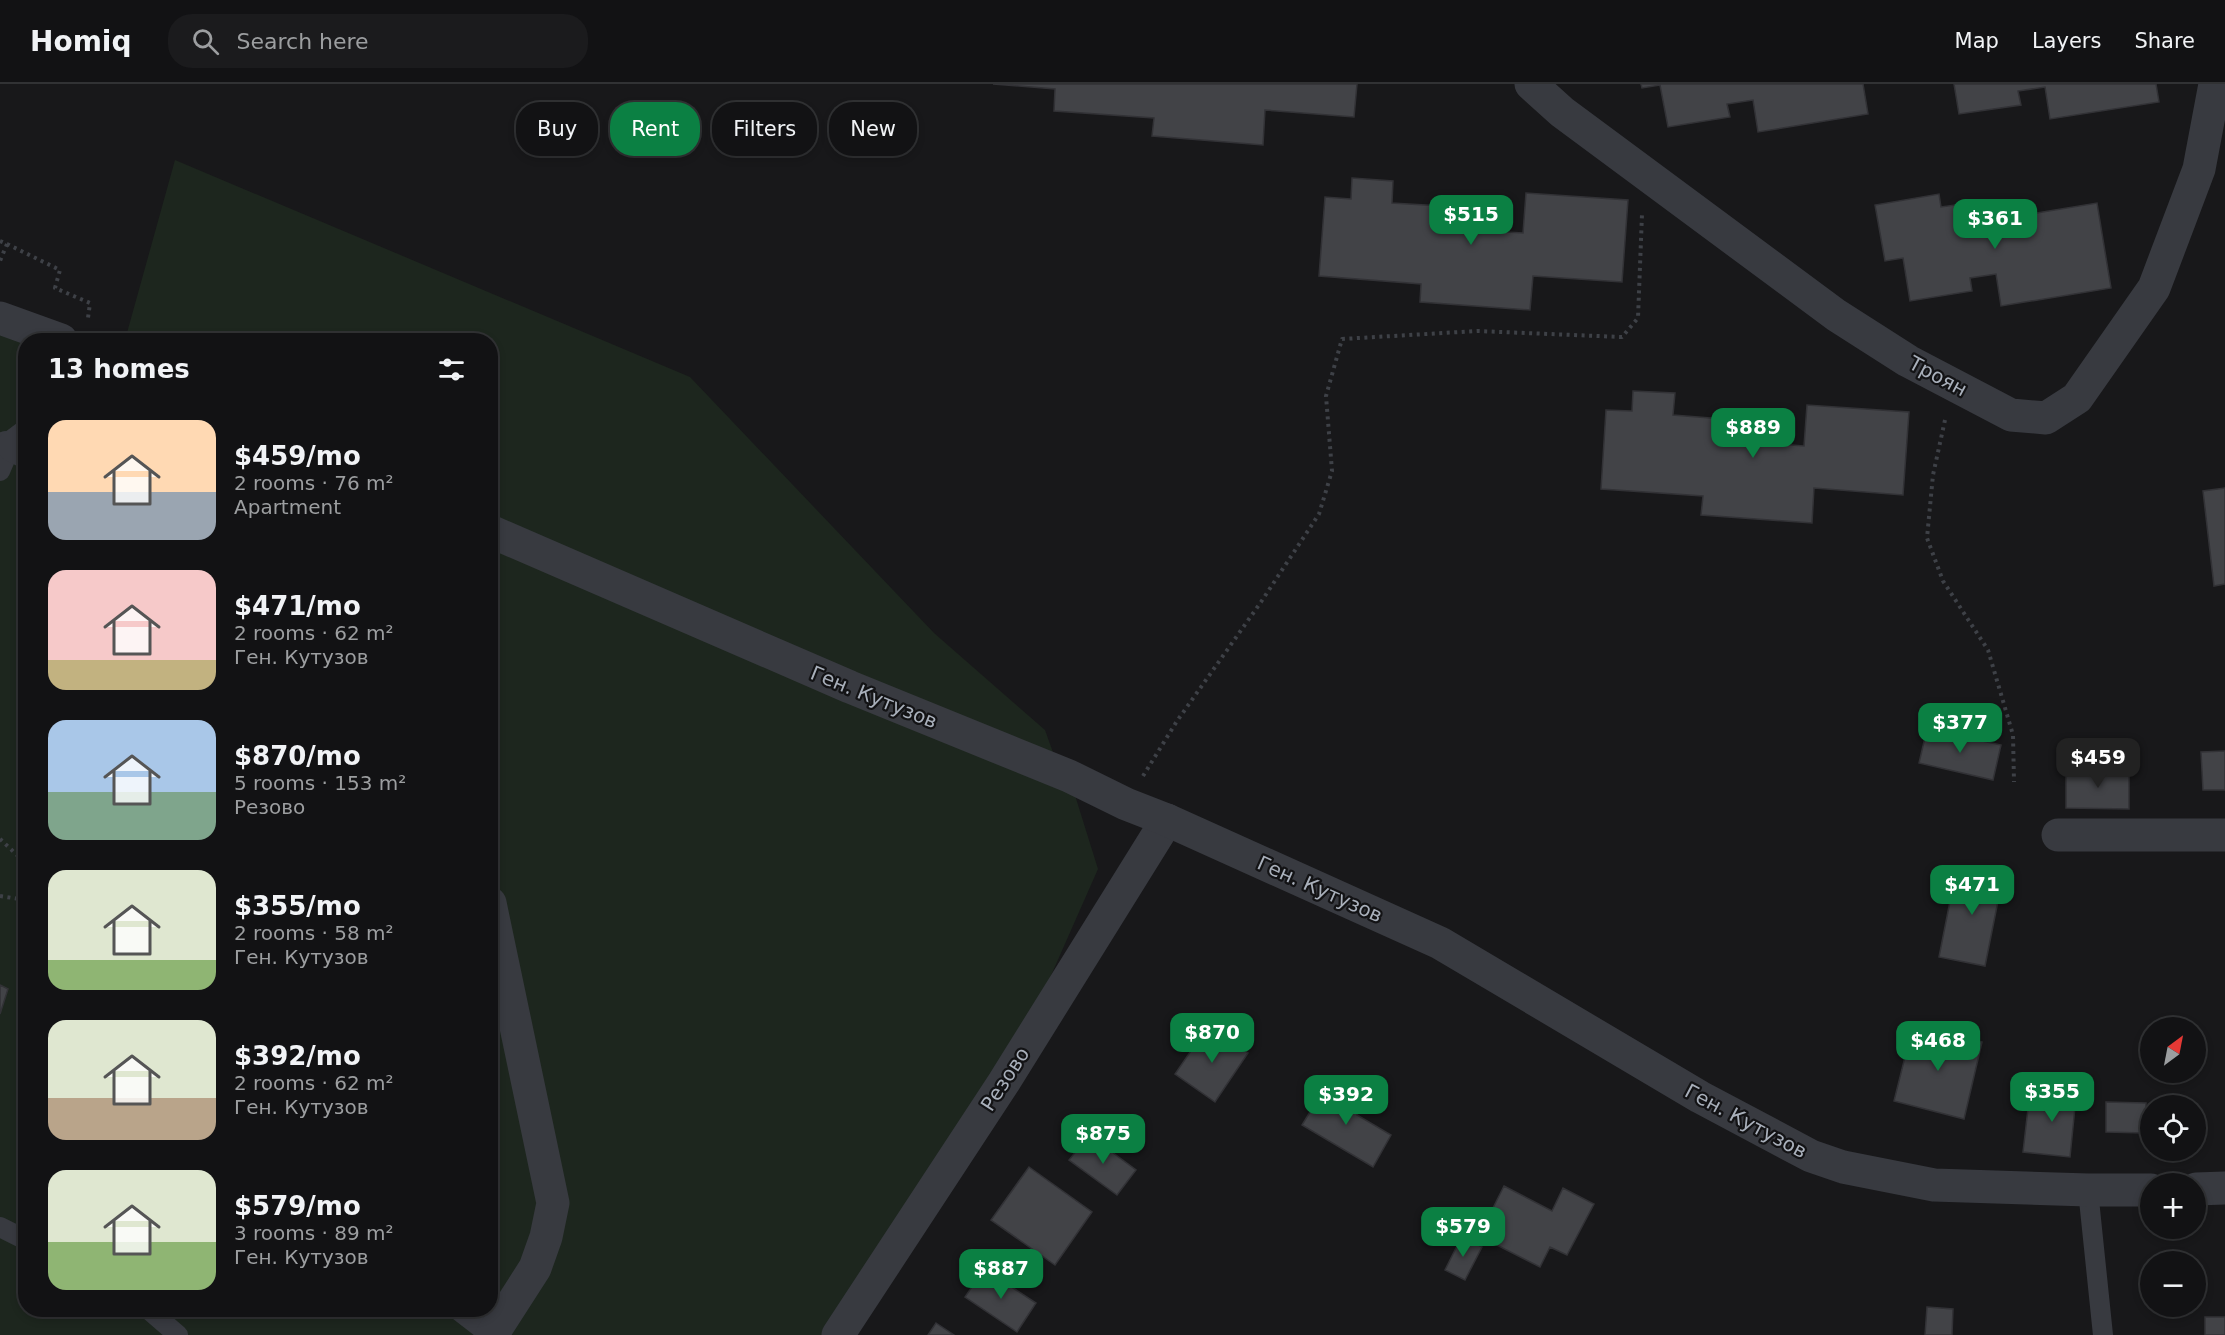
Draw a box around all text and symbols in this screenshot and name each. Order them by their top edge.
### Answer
search box [168,14,588,68]
text: Homiq [30,25,132,58]
icon: search [189,25,222,58]
text: Search here [237,29,369,54]
text: Map [1955,29,1999,53]
text: Layers [2032,29,2101,53]
text: Share [2134,29,2195,53]
chip: Buy [516,102,598,156]
chip: Rent [610,102,700,156]
chip: Filters [712,102,817,156]
chip: New [829,102,917,156]
pin: $515 [1435,195,1507,246]
pin: $361 [1959,199,2031,250]
text: $515 [1443,202,1499,226]
text: $361 [1967,206,2023,230]
street label: Троян [1904,350,1971,401]
icon: filters [435,353,468,386]
text: 13 homes [48,354,190,384]
pin: $889 [1717,408,1789,459]
text: $889 [1725,415,1781,439]
text: $459/mo [234,441,361,471]
icon: home [96,444,168,516]
text: 2 rooms · 76 m² [234,471,394,495]
text: Apartment [234,495,341,519]
text: $471/mo [234,591,361,621]
icon: home [96,594,168,666]
text: 2 rooms · 62 m² [234,621,394,645]
text: Ген. Кутузов [234,645,368,669]
street label: Ген. Кутузов [807,661,941,733]
pin: $377 [1924,703,1996,754]
text: $377 [1932,710,1988,734]
pin: $459 [2062,738,2134,789]
text: $870/mo [234,741,361,771]
icon: home [96,744,168,816]
text: $459 [2070,745,2126,769]
text: 5 rooms · 153 m² [234,771,406,795]
text: Резово [234,795,305,819]
street label: Ген. Кутузов [1254,851,1386,927]
pin: $471 [1936,865,2008,916]
text: $471 [1944,872,2000,896]
text: $355/mo [234,891,361,921]
icon: home [96,894,168,966]
text: 2 rooms · 58 m² [234,921,394,945]
text: Ген. Кутузов [234,945,368,969]
pin: $870 [1176,1013,1248,1064]
north arrow [2140,1017,2206,1083]
map controls [2140,1017,2206,1317]
text: $870 [1184,1020,1240,1044]
pin: $468 [1902,1021,1974,1072]
text: $468 [1910,1028,1966,1052]
text: $392/mo [234,1041,361,1071]
street label: Резово [976,1043,1034,1115]
icon: home [96,1044,168,1116]
text: 2 rooms · 62 m² [234,1071,394,1095]
pin: $355 [2016,1072,2088,1123]
pin: $392 [1310,1075,1382,1126]
street label: Ген. Кутузов [1681,1079,1811,1163]
text: $355 [2024,1079,2080,1103]
text: $392 [1318,1082,1374,1106]
text: Ген. Кутузов [234,1095,368,1119]
button: locate [2140,1095,2206,1161]
pin: $875 [1067,1114,1139,1165]
text: $875 [1075,1121,1131,1145]
button: + [2140,1173,2206,1239]
text: $579/mo [234,1191,361,1221]
icon: home [96,1194,168,1266]
pin: $579 [1427,1207,1499,1258]
text: $579 [1435,1214,1491,1238]
text: 3 rooms · 89 m² [234,1221,394,1245]
text: Ген. Кутузов [234,1245,368,1269]
pin: $887 [965,1249,1037,1300]
button: − [2140,1251,2206,1317]
text: $887 [973,1256,1029,1280]

